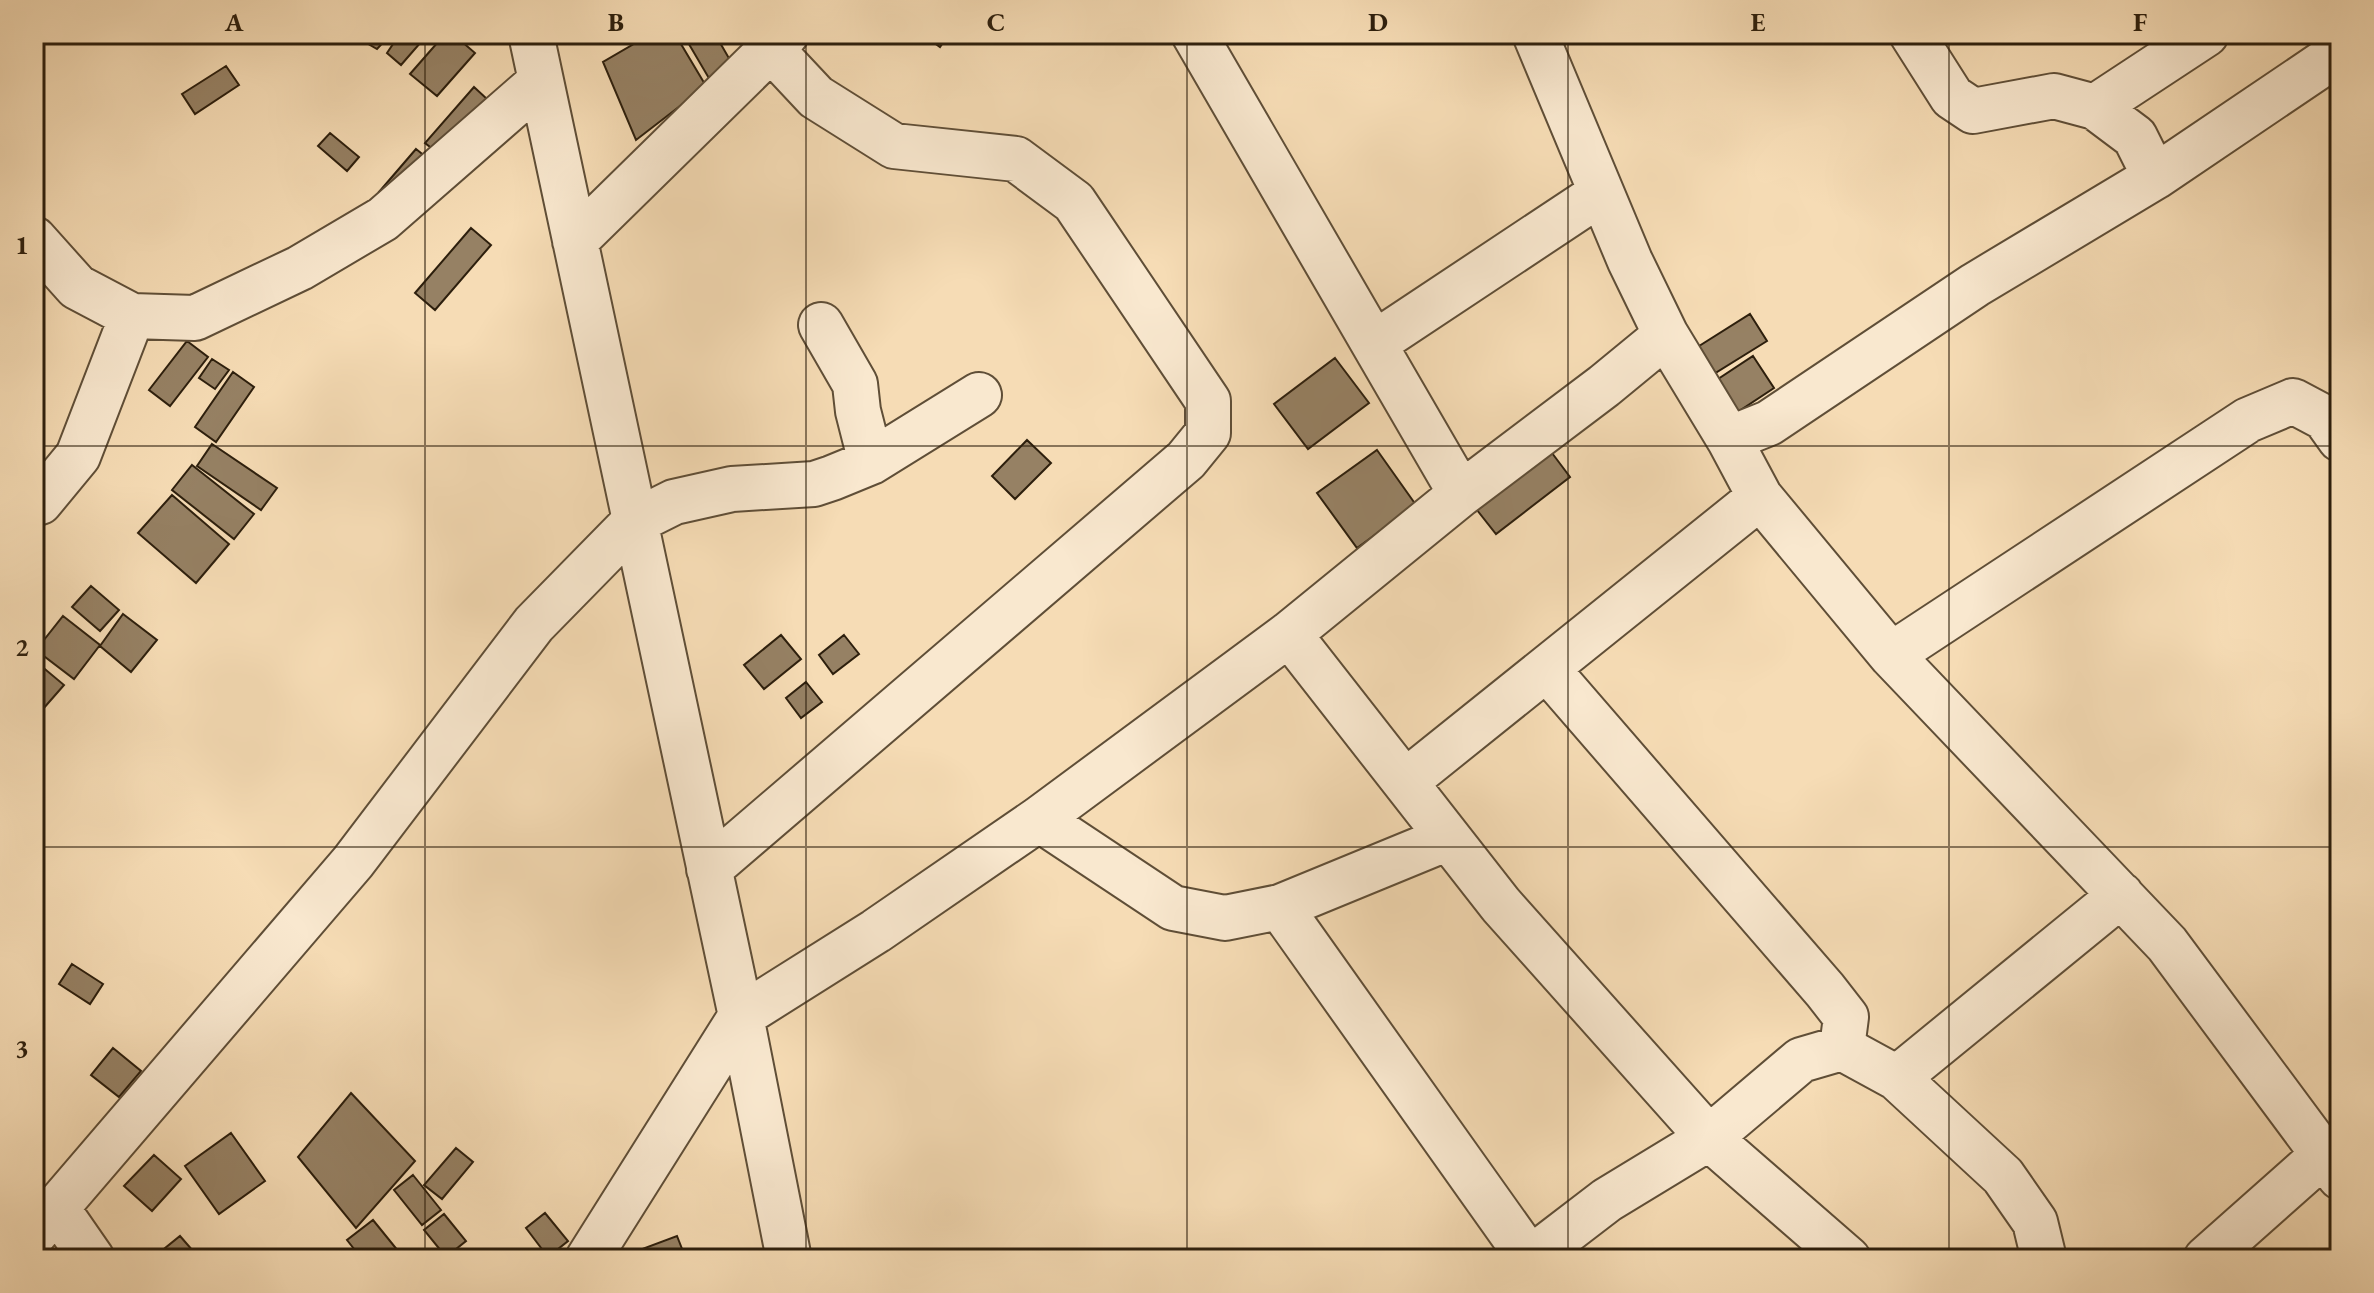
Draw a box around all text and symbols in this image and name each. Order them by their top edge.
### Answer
text: A [224,5,244,39]
text: B [608,5,624,39]
text: C [987,5,1005,39]
text: D [1368,5,1388,39]
text: E [1751,5,1766,39]
text: F [2133,5,2147,39]
text: 1 [15,228,29,262]
text: 2 [15,630,29,664]
text: 3 [15,1031,29,1065]

